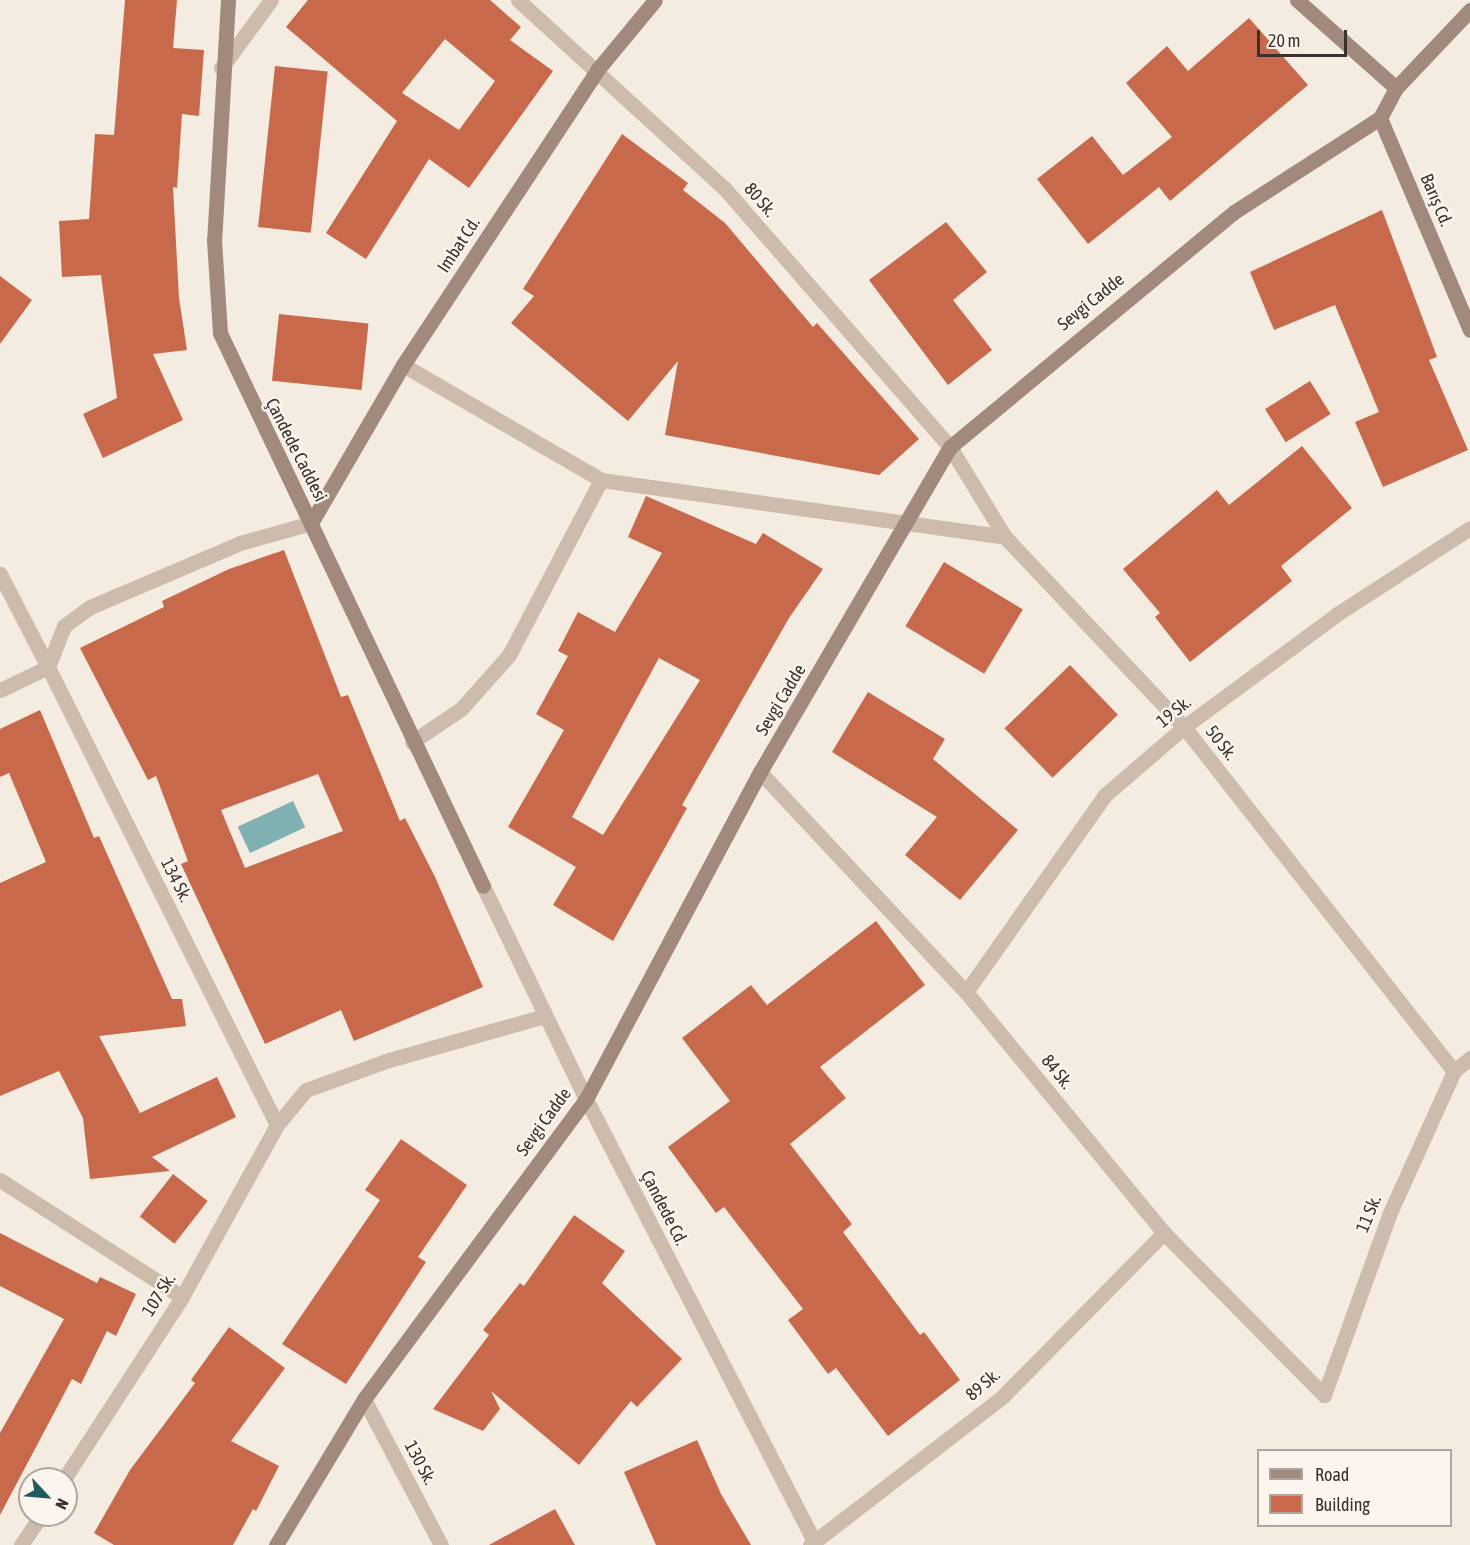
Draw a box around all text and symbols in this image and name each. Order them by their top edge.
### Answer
scale bar [1260,18,1350,56]
text: 20 m [1268,30,1300,51]
street label: Barış Cd. [1415,170,1457,230]
street label: 80 Sk. [739,179,781,221]
street label: Imbat Cd. [433,213,485,277]
street label: Sevgi Cadde [1053,269,1129,335]
street label: Çandede Caddesi [261,395,331,505]
street label: Sevgi Cadde [751,661,811,739]
street label: 19 Sk. [1152,692,1196,732]
street label: 50 Sk. [1201,721,1241,765]
street label: 134 Sk. [156,854,196,906]
street label: 84 Sk. [1037,1050,1077,1094]
street label: Sevgi Cadde [512,1084,576,1160]
street label: Çandede Cd. [636,1167,692,1249]
street label: 11 Sk. [1352,1192,1386,1236]
street label: 107 Sk. [138,1270,180,1320]
street label: 89 Sk. [962,1364,1004,1406]
street label: 130 Sk. [400,1437,440,1489]
legend [1257,1449,1452,1527]
text: Road [1315,1464,1349,1485]
north arrow [18,1467,78,1527]
text: Building [1315,1494,1370,1515]
text: N [52,1496,73,1512]

